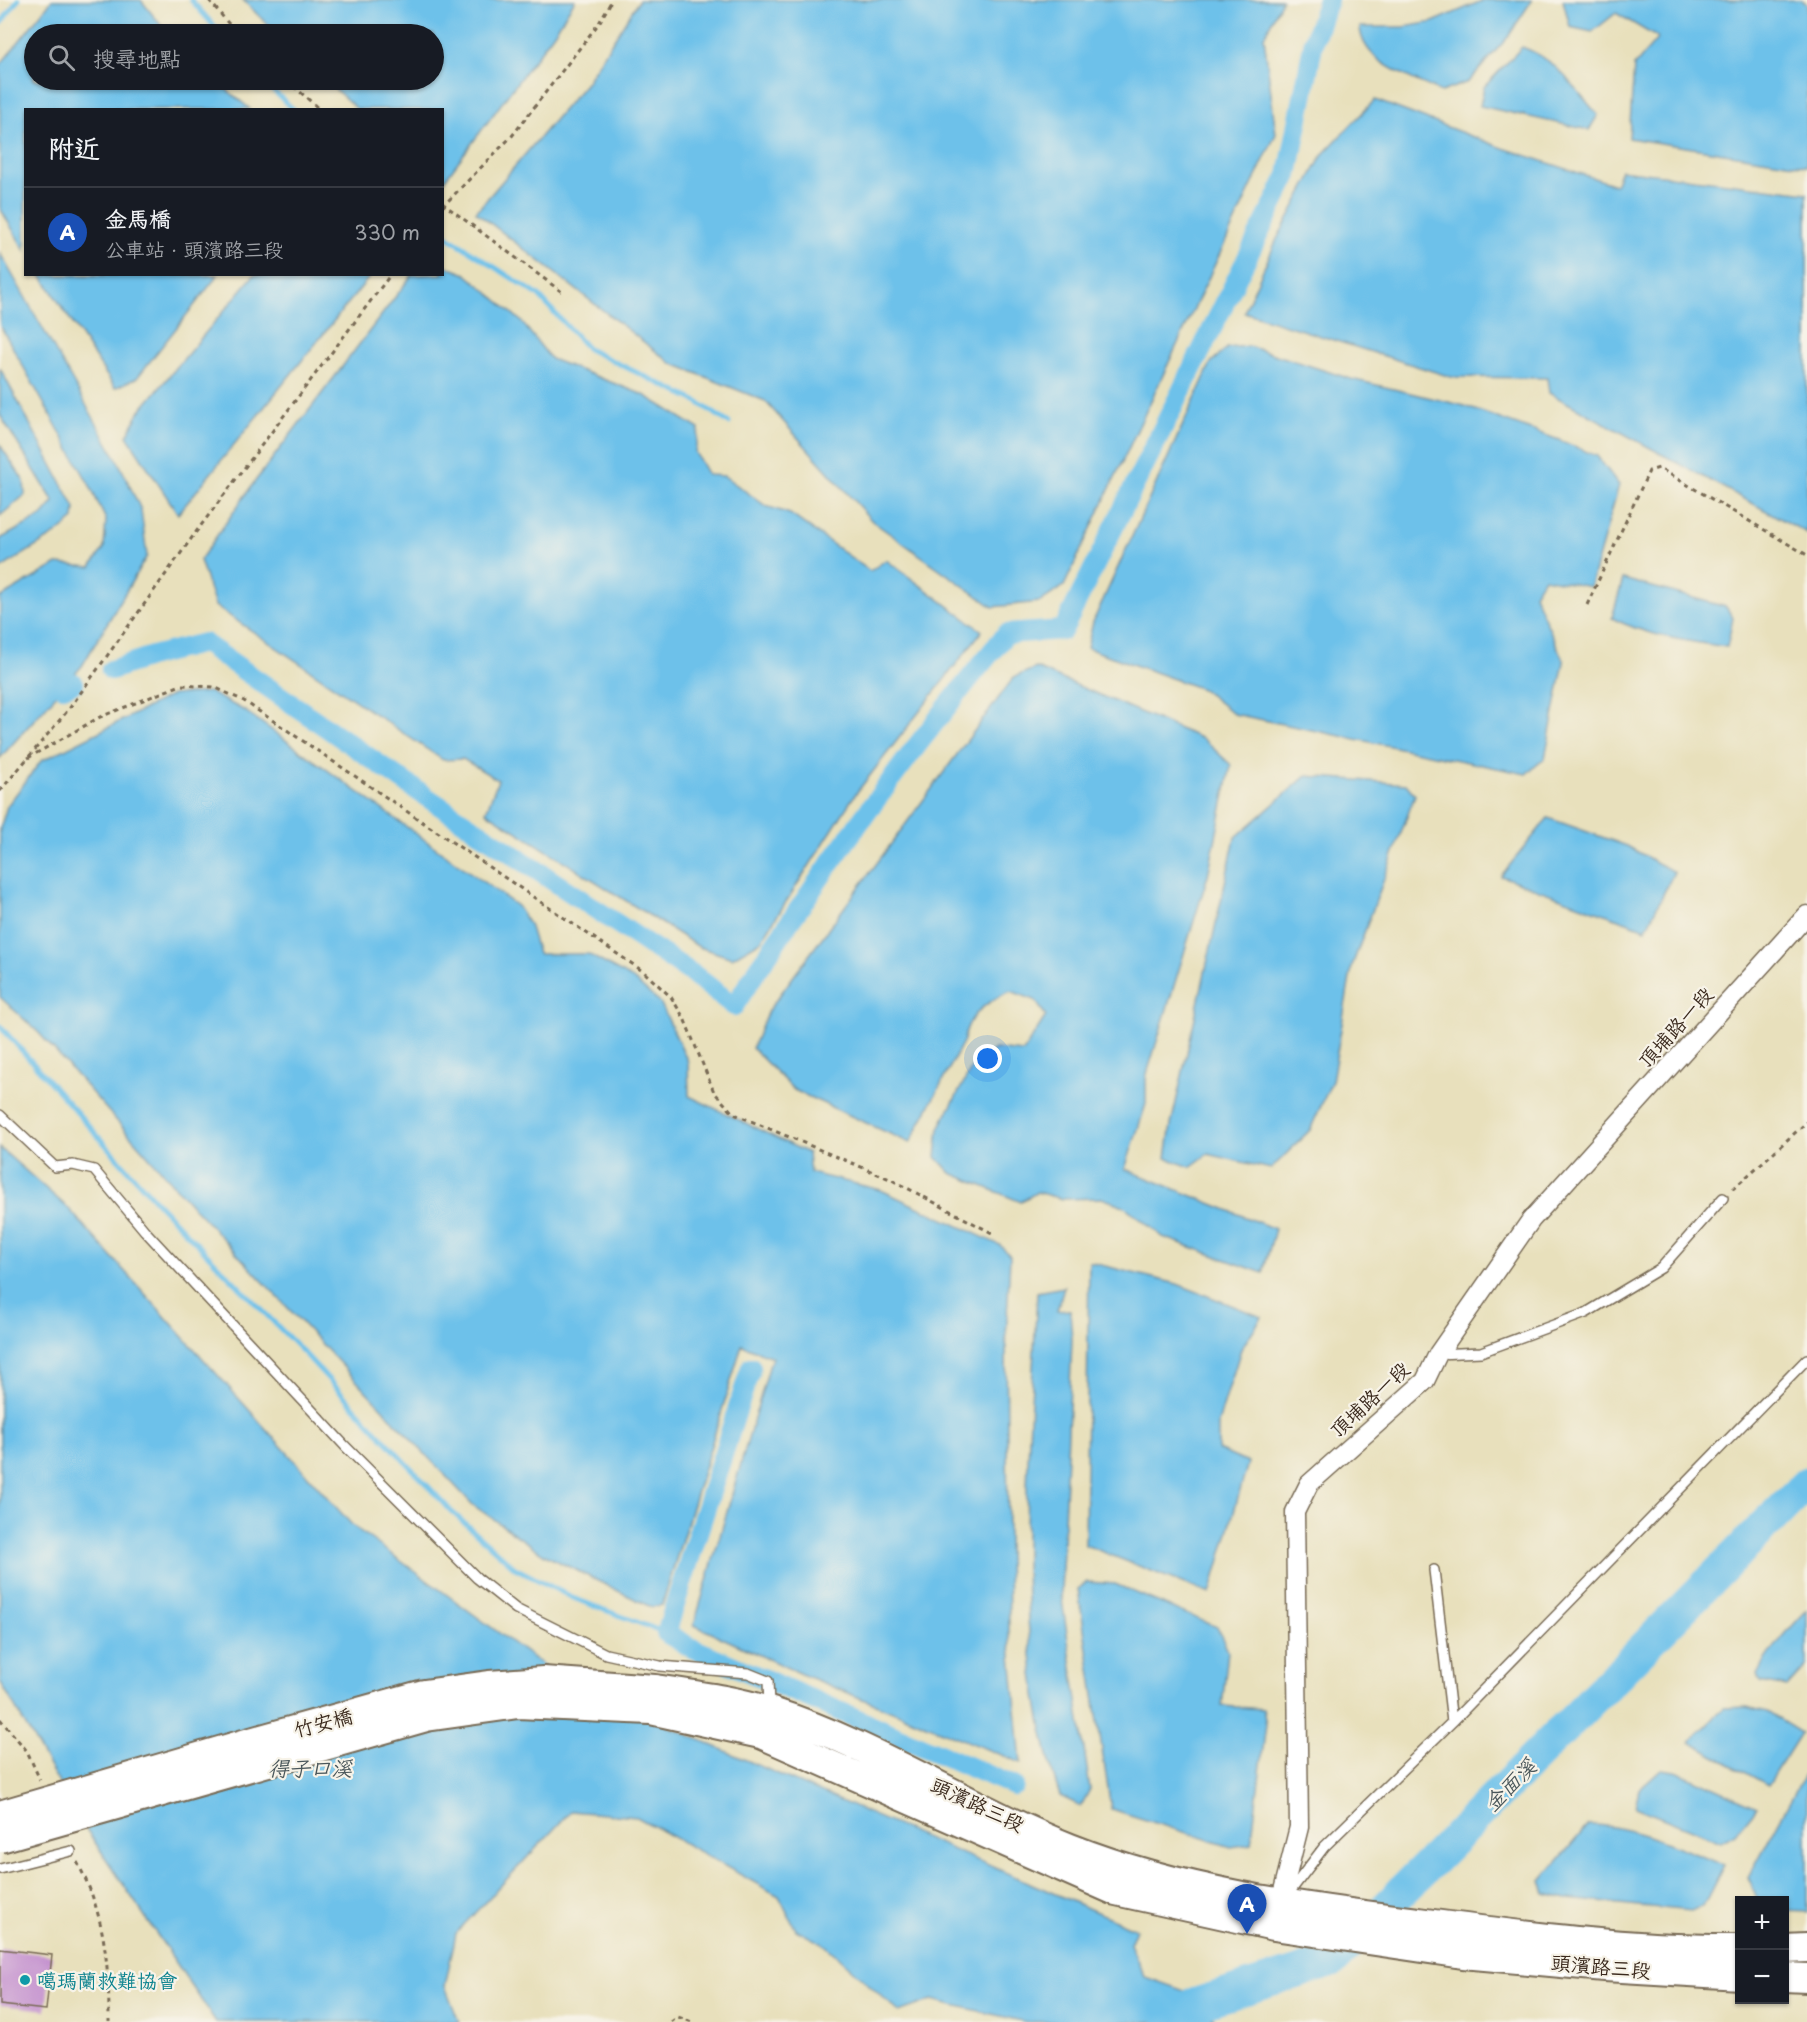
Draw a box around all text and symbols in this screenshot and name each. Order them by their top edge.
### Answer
search box [24,24,444,90]
icon: search [45,41,78,74]
text: 搜尋地點 [93,41,181,74]
text: 附近 [48,128,100,167]
text: 金馬橋 [105,201,171,234]
text: A [60,217,75,247]
text: 330 m [354,217,420,247]
text: 公車站 · 頭濱路三段 [105,234,284,264]
street label: 頂埔路一段 [1630,980,1720,1074]
your location [973,1044,1002,1073]
street label: 頂埔路一段 [1322,1354,1416,1444]
street label: 竹安橋 [290,1700,356,1744]
water label: 金面溪 [1475,1750,1543,1818]
water label: 得子口溪 [268,1751,353,1783]
street label: 頭濱路三段 [926,1769,1030,1839]
pin: A [1228,1884,1266,1934]
map controls [1735,1896,1789,2004]
button: + [1735,1896,1789,1950]
street label: 頭濱路三段 [1550,1947,1652,1985]
button: − [1735,1950,1789,2004]
place label: 噶瑪蘭救難協會 [37,1965,178,1995]
marker: 噶瑪蘭救難協會 [18,1973,32,1987]

